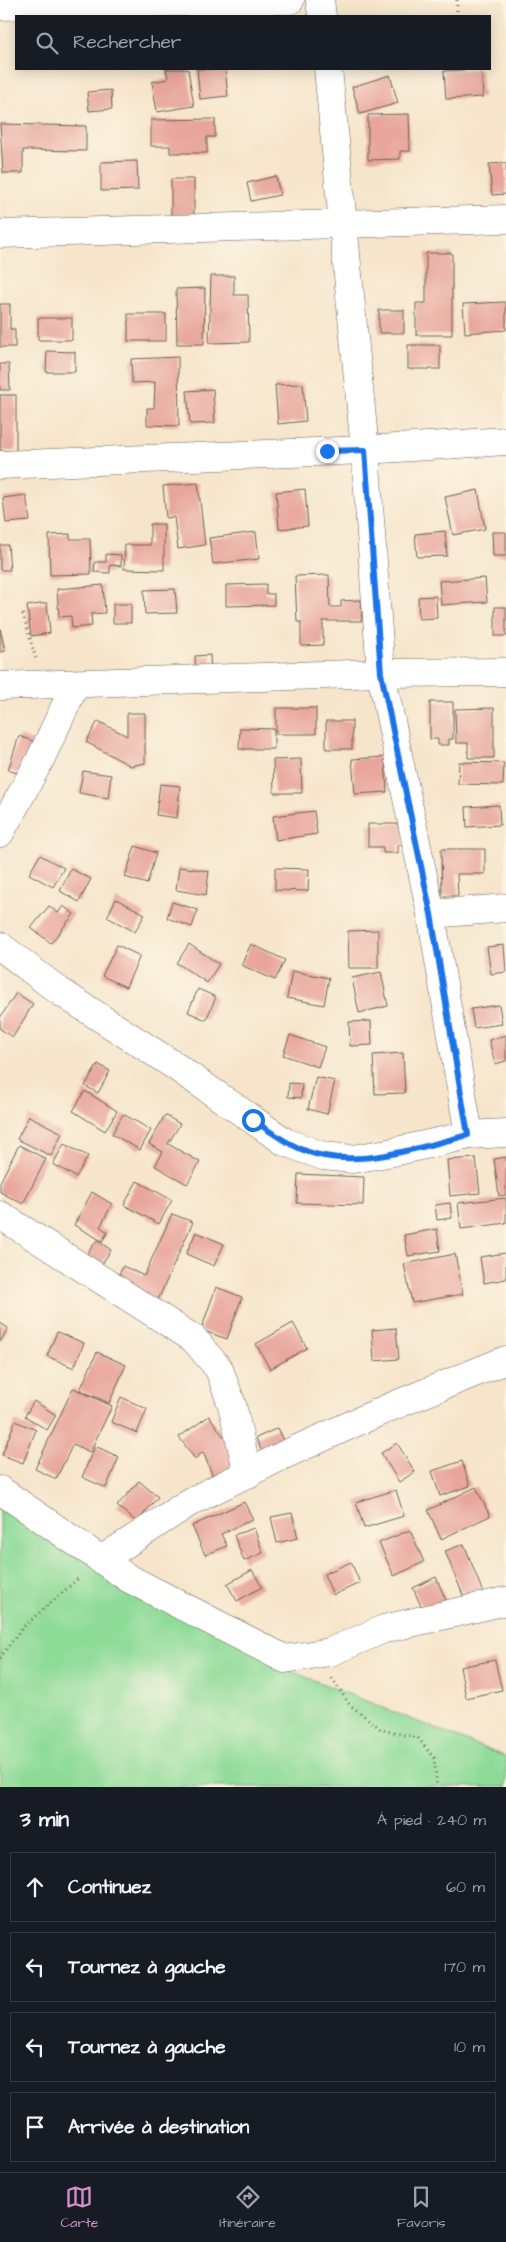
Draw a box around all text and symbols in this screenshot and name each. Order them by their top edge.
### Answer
search box [15,15,491,70]
icon: search [33,29,61,57]
text: Rechercher [73,29,181,56]
route end [316,440,339,463]
route start [242,1109,265,1132]
text: 3 min [20,1805,69,1834]
text: À pied · 240 m [377,1809,486,1831]
icon: ahead [21,1873,49,1901]
text: Continuez [68,1874,151,1901]
text: 60 m [446,1876,485,1898]
icon: left [21,1953,49,1981]
text: Tournez à gauche [68,1954,226,1981]
text: 170 m [444,1956,485,1978]
icon: left [21,2033,49,2061]
text: Tournez à gauche [68,2034,226,2061]
text: 10 m [454,2036,485,2058]
icon: arrive [21,2113,49,2141]
text: Arrivée à destination [68,2114,249,2141]
tab: Carte [60,2183,98,2233]
tab: Itinéraire [219,2183,276,2233]
tab: Favoris [397,2183,446,2233]

